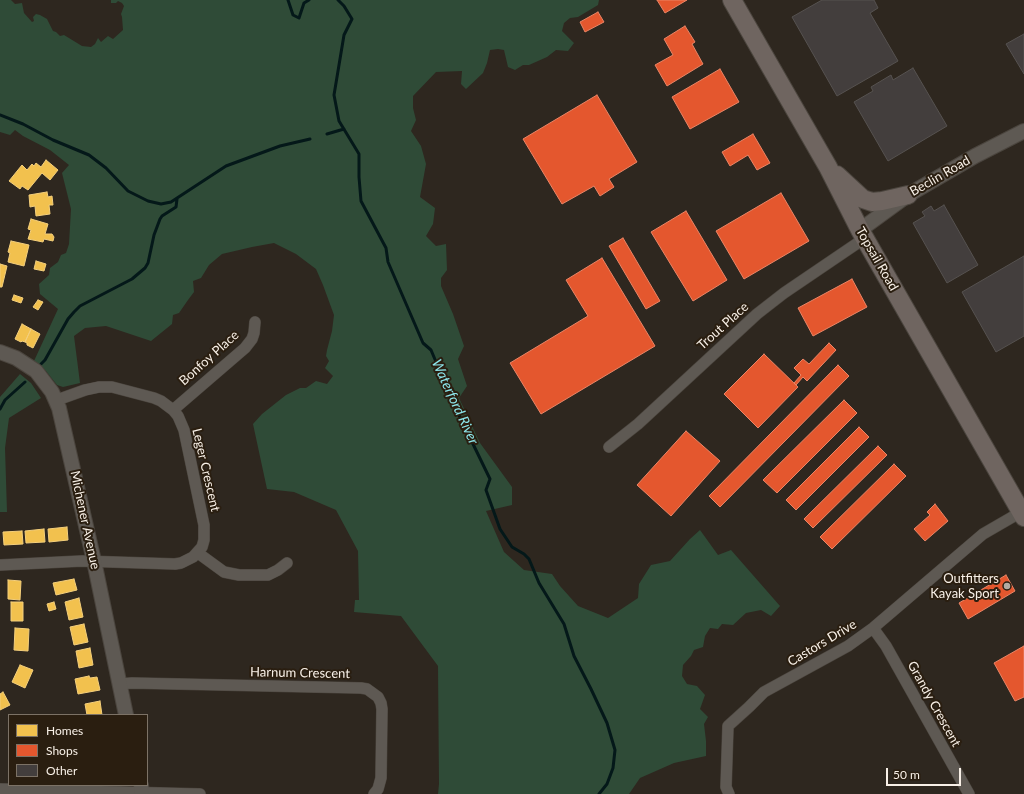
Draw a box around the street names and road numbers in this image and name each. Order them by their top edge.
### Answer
street label: Beclin Road [907,152,973,200]
street label: Topsail Road [852,224,902,294]
street label: Trout Place [694,299,752,353]
street label: Bonfoy Place [176,327,242,389]
street label: Leger Crescent [189,427,223,513]
street label: Michener Avenue [67,469,103,571]
street label: Castors Drive [785,616,859,670]
street label: Grandy Crescent [904,658,964,750]
street label: Harnum Crescent [250,664,350,682]

